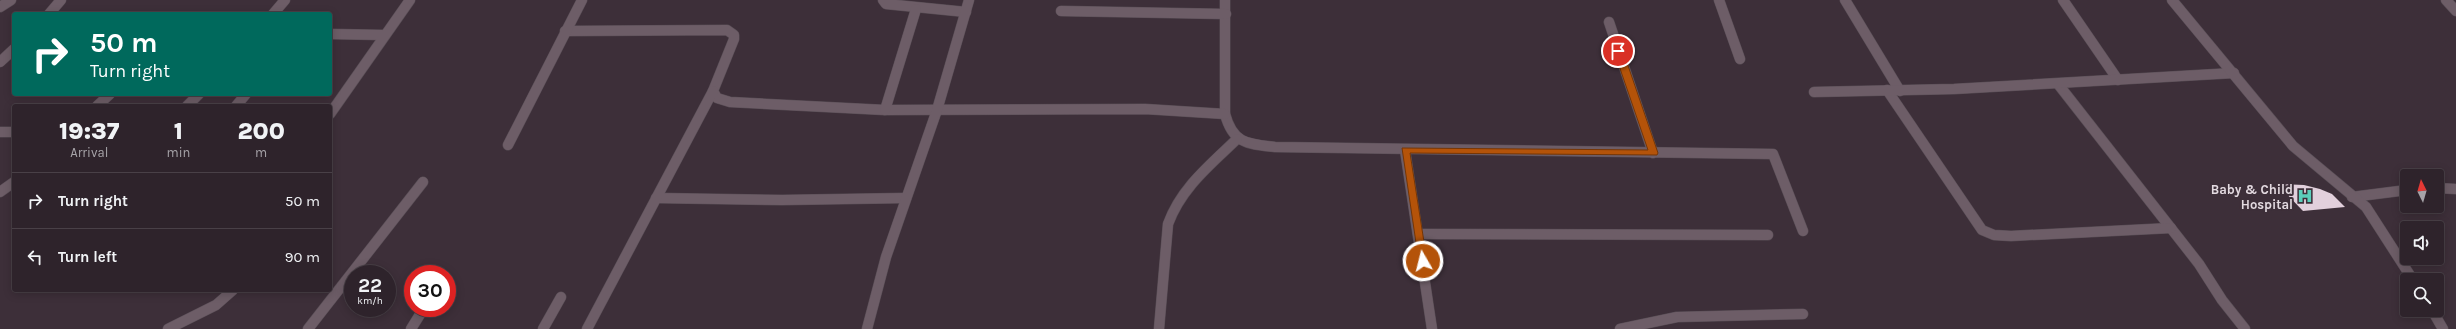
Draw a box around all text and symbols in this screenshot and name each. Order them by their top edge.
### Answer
text: 50 m [90,26,158,59]
icon: right [24,28,76,80]
pin [1601,34,1635,68]
icon: arrive [1607,40,1629,62]
text: Turn right [90,60,170,82]
text: 19:37 [59,117,119,145]
text: 1 [174,117,183,145]
text: 200 [237,117,285,145]
text: Arrival [70,145,108,160]
text: min [167,145,190,160]
text: m [255,145,267,160]
north arrow [2400,169,2444,213]
map controls [2400,169,2444,317]
place label: Baby & Child Hospital [2211,182,2293,212]
hospital icon: Baby & Child Hospital [2296,187,2314,205]
icon: right [24,190,46,212]
text: Turn right [58,192,128,210]
text: 50 m [285,192,320,210]
button: sound [2400,221,2444,265]
position arrow [1402,240,1444,282]
icon: left [24,246,46,268]
text: Turn left [58,248,117,266]
text: 90 m [285,248,320,266]
speed limit sign: 30 [404,265,456,317]
button: search [2400,273,2444,317]
text: 22 [358,274,382,297]
text: km/h [357,295,383,307]

